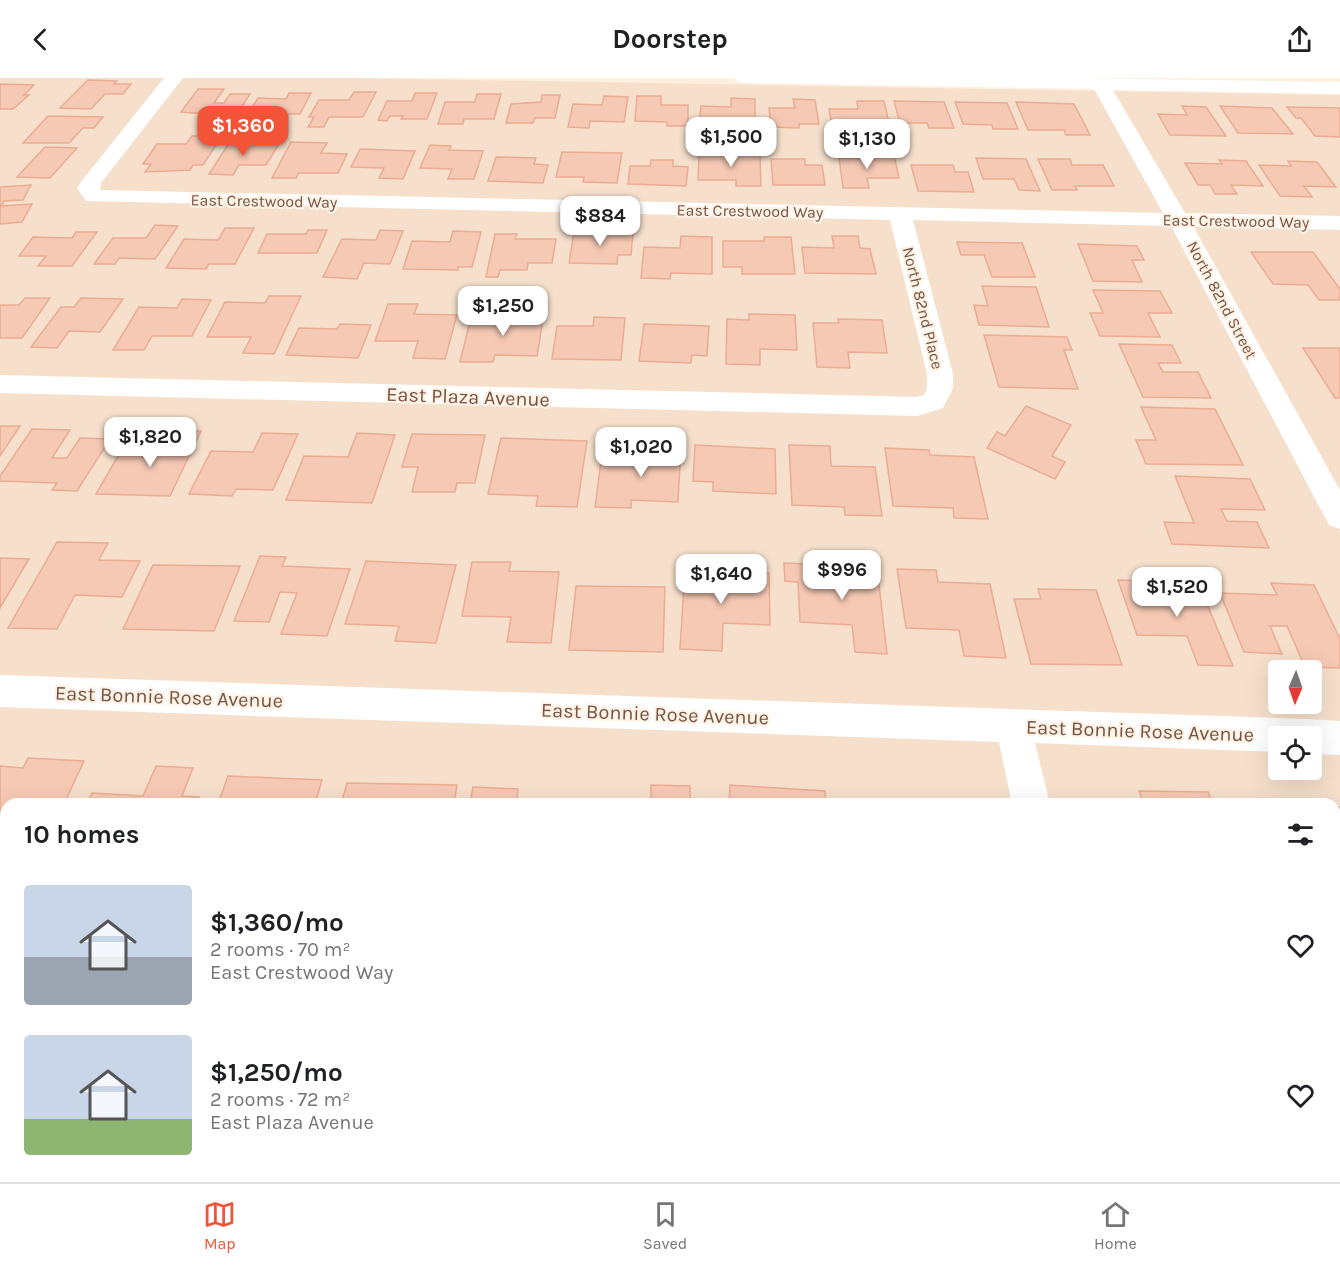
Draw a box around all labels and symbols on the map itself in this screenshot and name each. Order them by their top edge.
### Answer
pin: $1,360 [194,106,292,157]
pin: $1,500 [682,117,780,168]
pin: $1,130 [818,119,916,170]
street label: East Crestwood Way [191,190,338,212]
pin: $884 [564,196,636,247]
street label: East Crestwood Way [677,200,824,222]
street label: East Crestwood Way [1163,210,1310,232]
street label: North 82nd Street [1183,238,1261,362]
street label: North 82nd Place [899,245,947,371]
pin: $1,250 [454,286,552,337]
street label: East Plaza Avenue [386,383,550,411]
pin: $1,820 [101,417,199,468]
pin: $1,020 [592,427,690,478]
pin: $996 [806,550,878,601]
pin: $1,640 [672,554,770,605]
pin: $1,520 [1128,567,1226,618]
north arrow [1268,660,1322,714]
street label: East Bonnie Rose Avenue [55,682,283,712]
street label: East Bonnie Rose Avenue [541,699,769,729]
street label: East Bonnie Rose Avenue [1026,716,1254,746]

